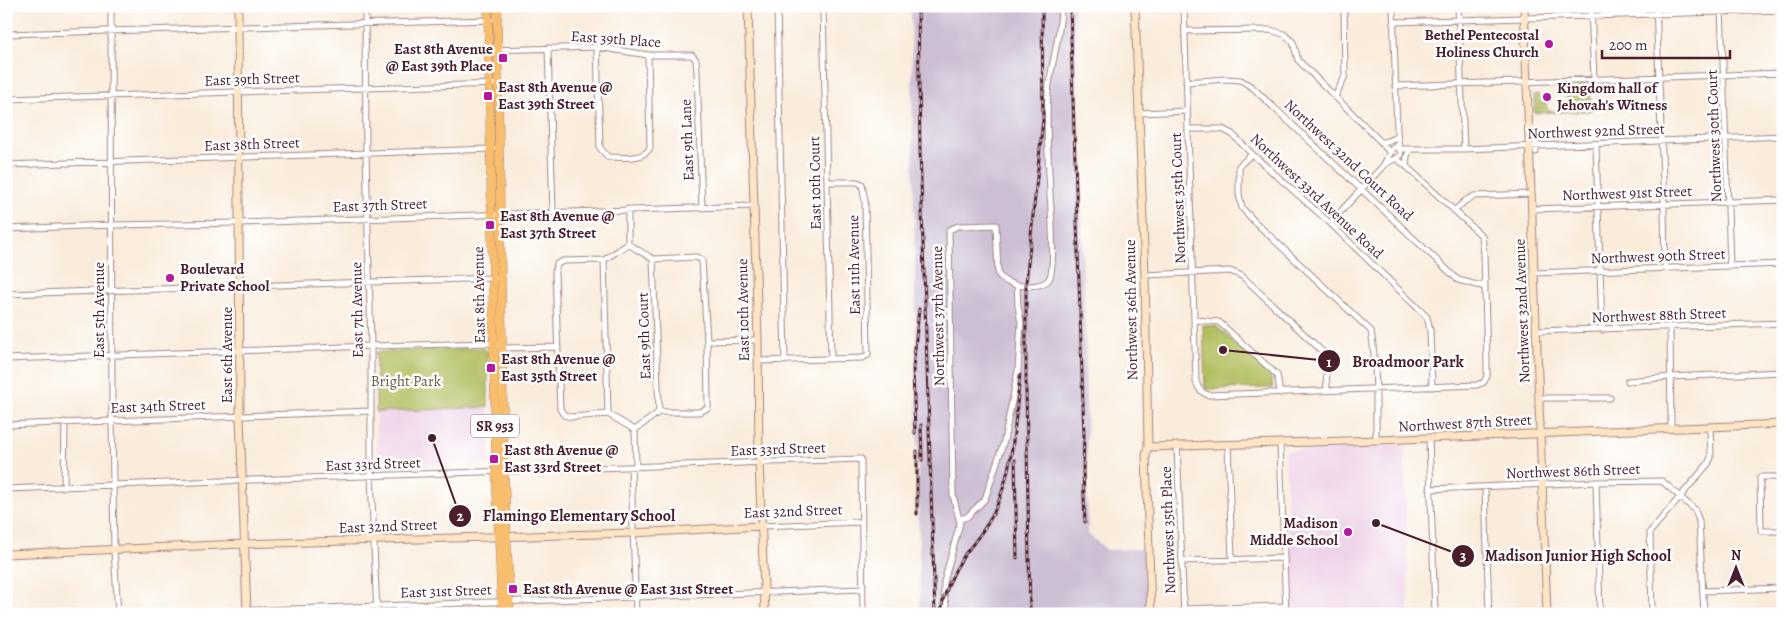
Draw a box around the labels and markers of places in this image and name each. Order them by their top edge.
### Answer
place label: Bethel Pentecostal Holiness Church [1425,25,1539,62]
marker: Bethel Pentecostal Holiness Church [1543,38,1555,50]
place label: East 8th Avenue @ East 39th Place [386,39,493,76]
marker: East 8th Avenue @ East 39th Place [497,52,509,64]
place label: East 8th Avenue @ East 39th Street [498,77,612,114]
place label: Kingdom hall of Jehovah's Witness [1557,78,1667,115]
marker: East 8th Avenue @ East 39th Street [482,90,494,102]
marker: Kingdom hall of Jehovah's Witness [1541,91,1553,103]
place label: East 8th Avenue @ East 37th Street [500,206,614,243]
marker: East 8th Avenue @ East 37th Street [484,219,496,231]
place label: Boulevard Private School [180,259,270,296]
marker: Boulevard Private School [164,272,176,284]
callout: Broadmoor Park [1317,346,1474,377]
place label: East 8th Avenue @ East 35th Street [501,349,615,386]
marker: East 8th Avenue @ East 35th Street [485,362,497,374]
place label: East 8th Avenue @ East 33rd Street [504,440,618,477]
marker: East 8th Avenue @ East 33rd Street [488,453,500,465]
callout: Flamingo Elementary School [448,500,685,531]
place label: Madison Middle School [1250,513,1339,550]
marker: Madison Middle School [1342,526,1354,538]
callout: Madison Junior High School [1450,540,1682,571]
place label: East 8th Avenue @ East 31st Street [523,579,733,599]
marker: East 8th Avenue @ East 31st Street [507,583,519,595]

